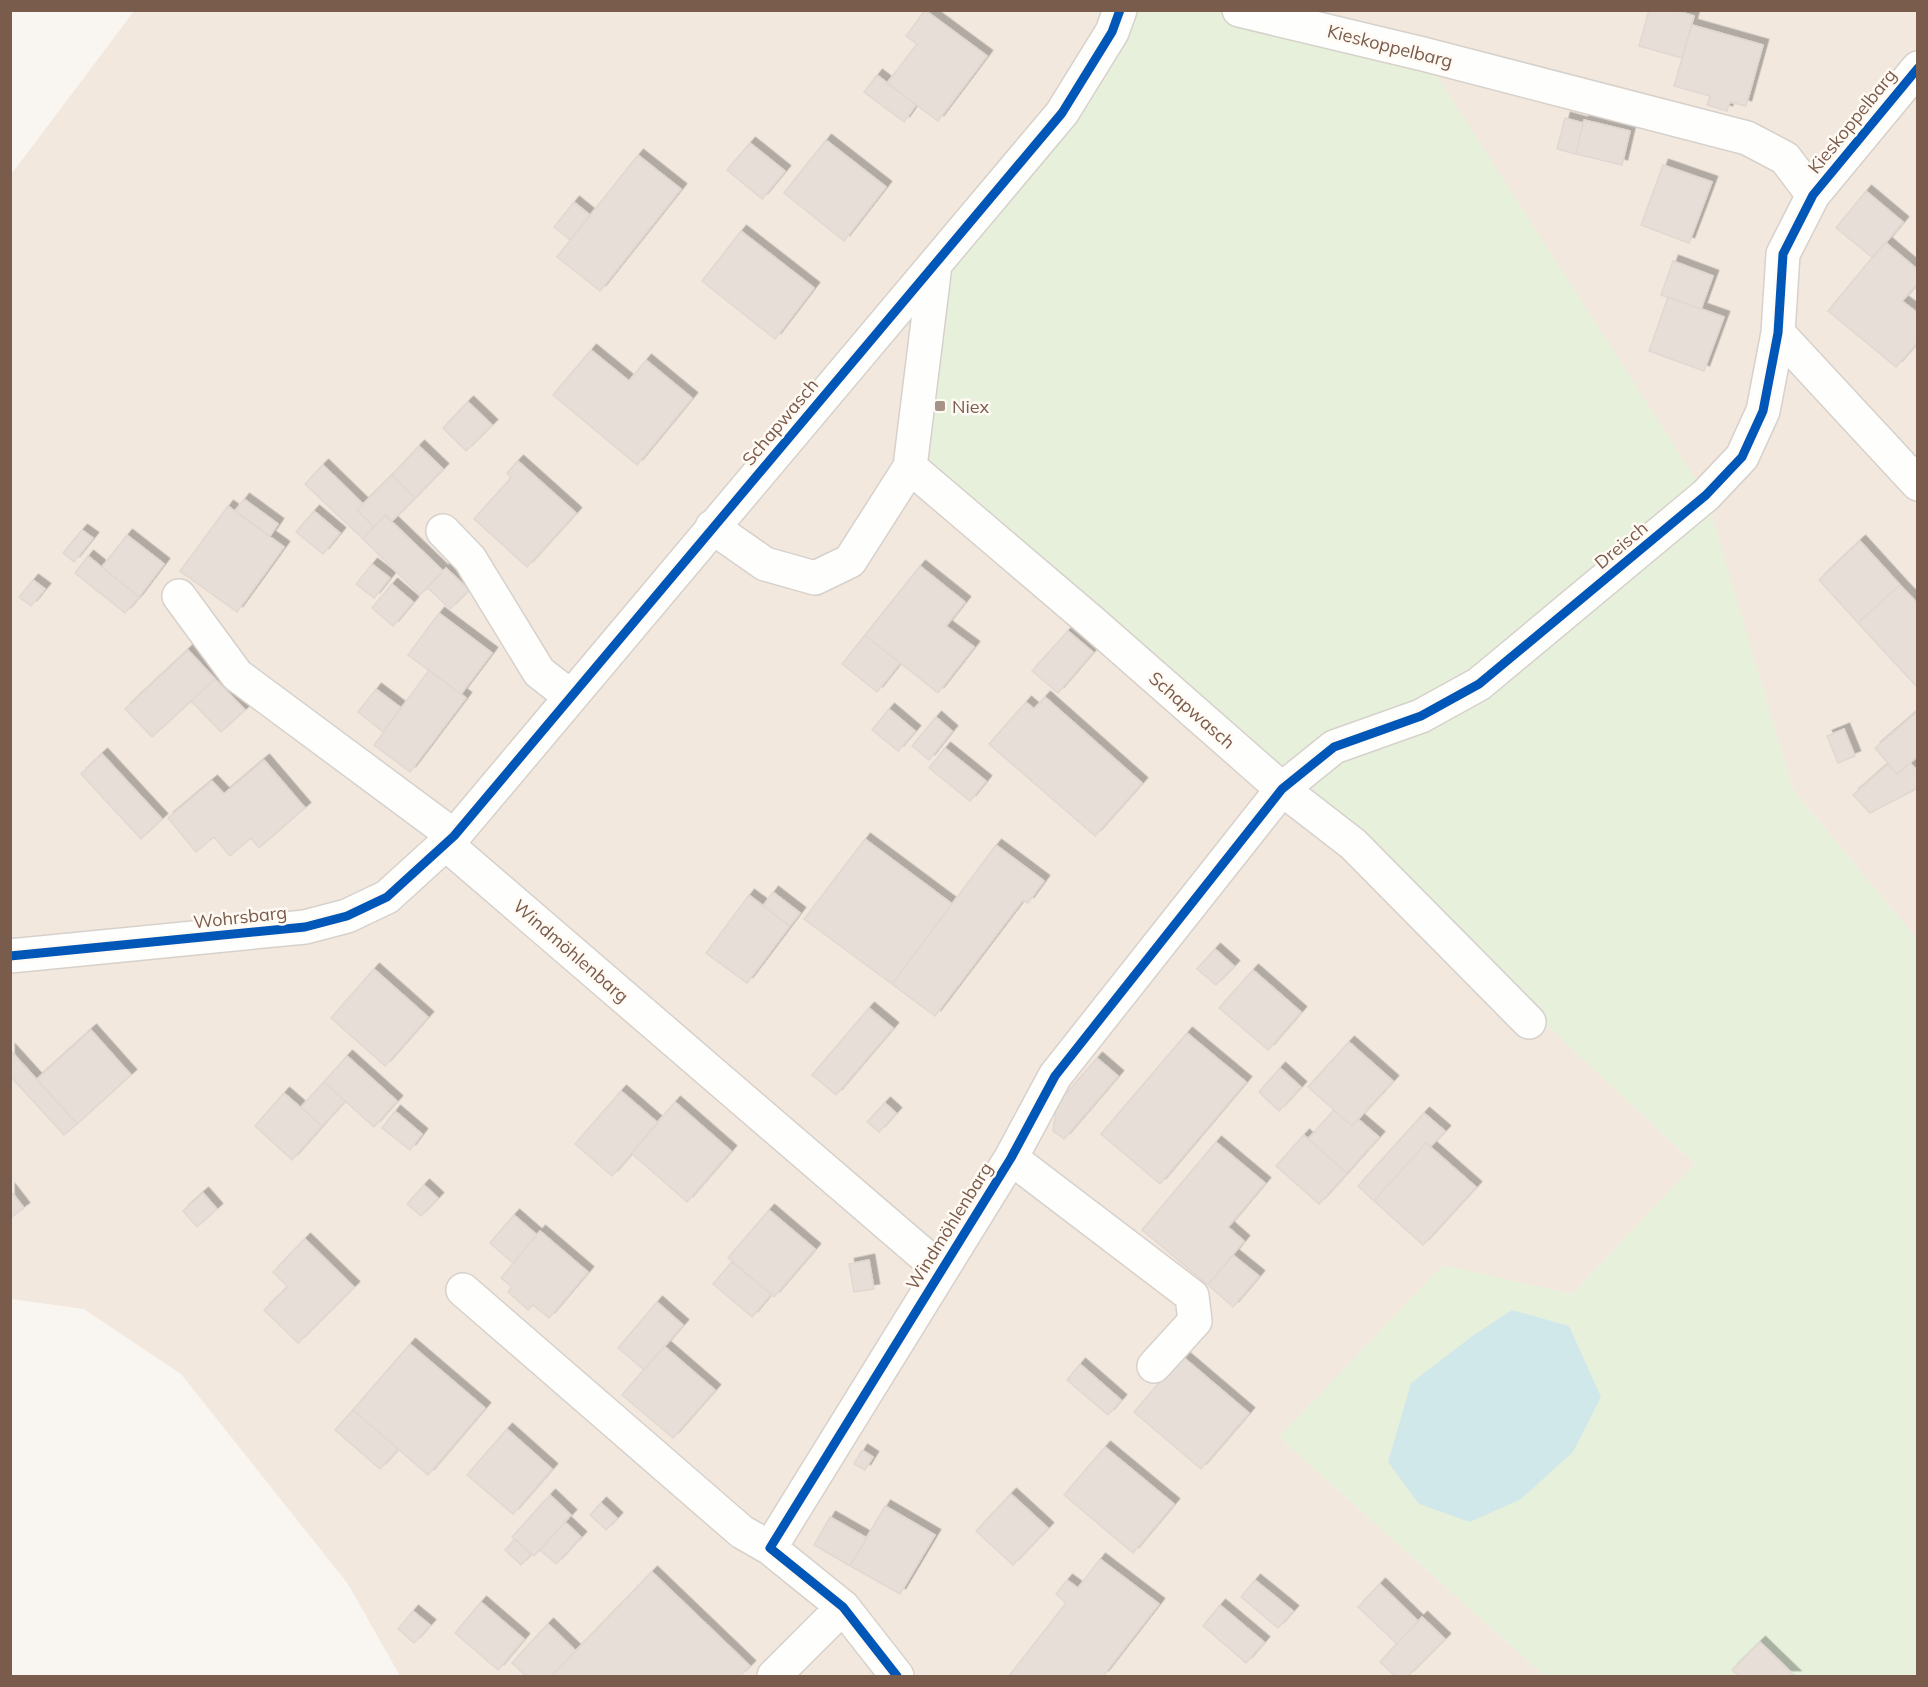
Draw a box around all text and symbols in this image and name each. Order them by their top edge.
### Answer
street label: Kieskoppelbarg [1325,19,1455,73]
street label: Kieskoppelbarg [1803,64,1901,178]
street label: Schapwasch [737,374,823,470]
place label: Niex [952,395,989,418]
marker: Niex [933,399,947,413]
street label: Dreisch [1590,516,1652,574]
street label: Schapwasch [1144,666,1240,754]
street label: Windmöhlenbarg [508,895,634,1007]
street label: Wohrsbarg [192,901,288,933]
street label: Windmöhlenbarg [901,1158,997,1294]

